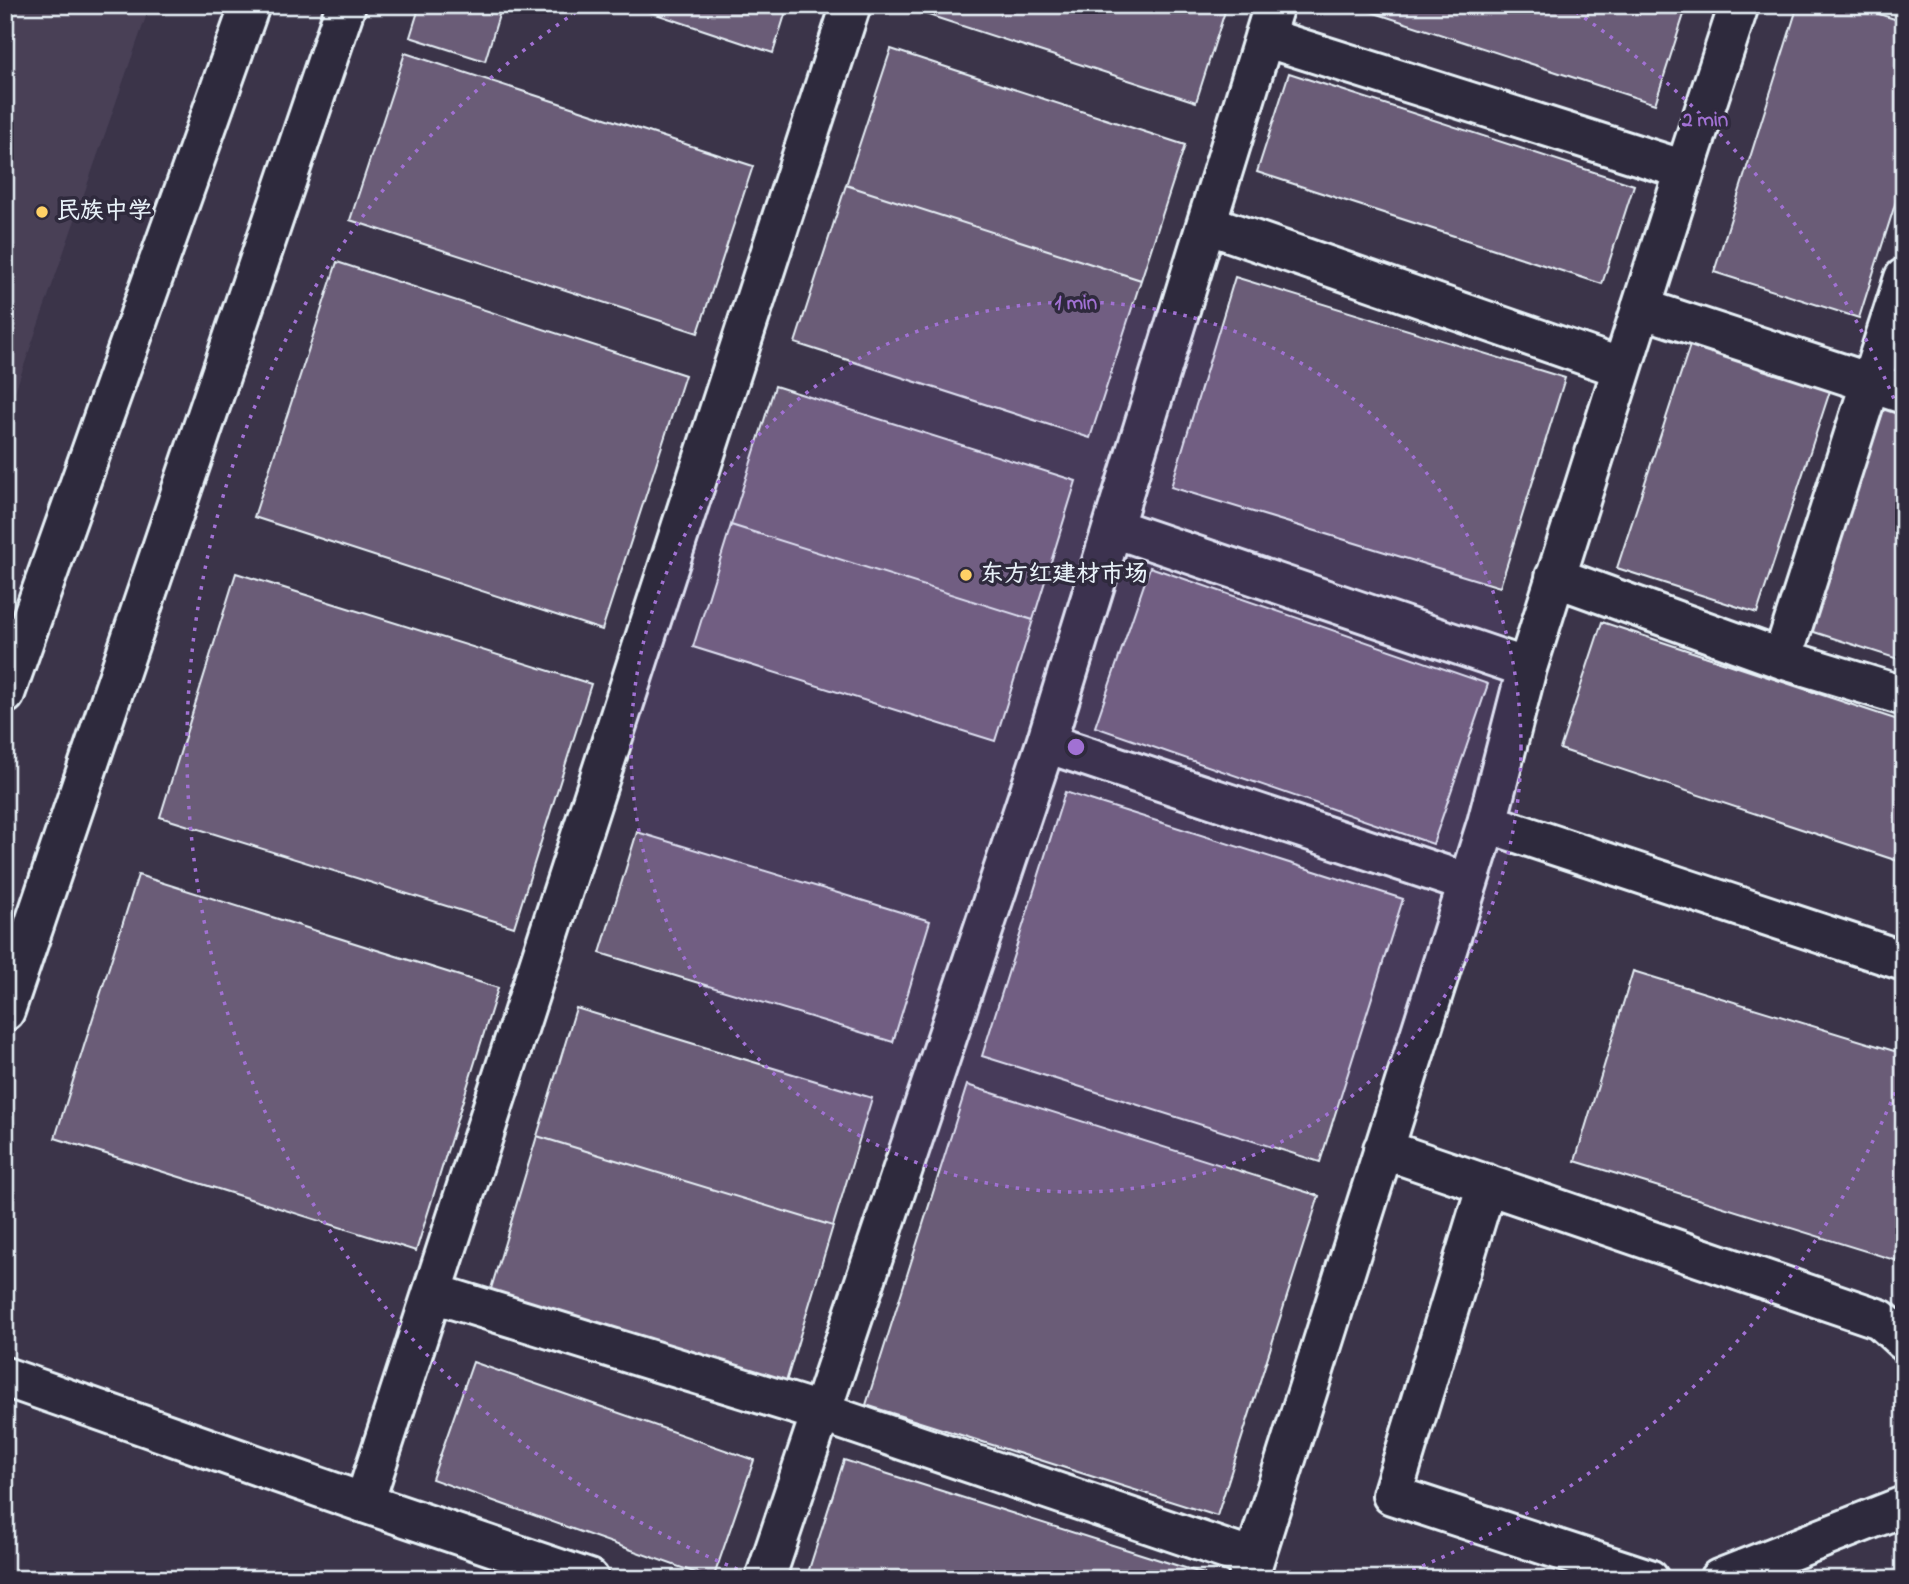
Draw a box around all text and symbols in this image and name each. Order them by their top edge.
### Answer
text: 2 min [1681,106,1728,136]
place label: 民族中学 [56,195,152,230]
marker: 民族中学 [34,204,50,220]
text: 1 min [1055,289,1097,319]
place label: 东方红建材市场 [980,558,1148,593]
marker: 东方红建材市场 [958,567,974,583]
centre of rings [1064,735,1088,759]

